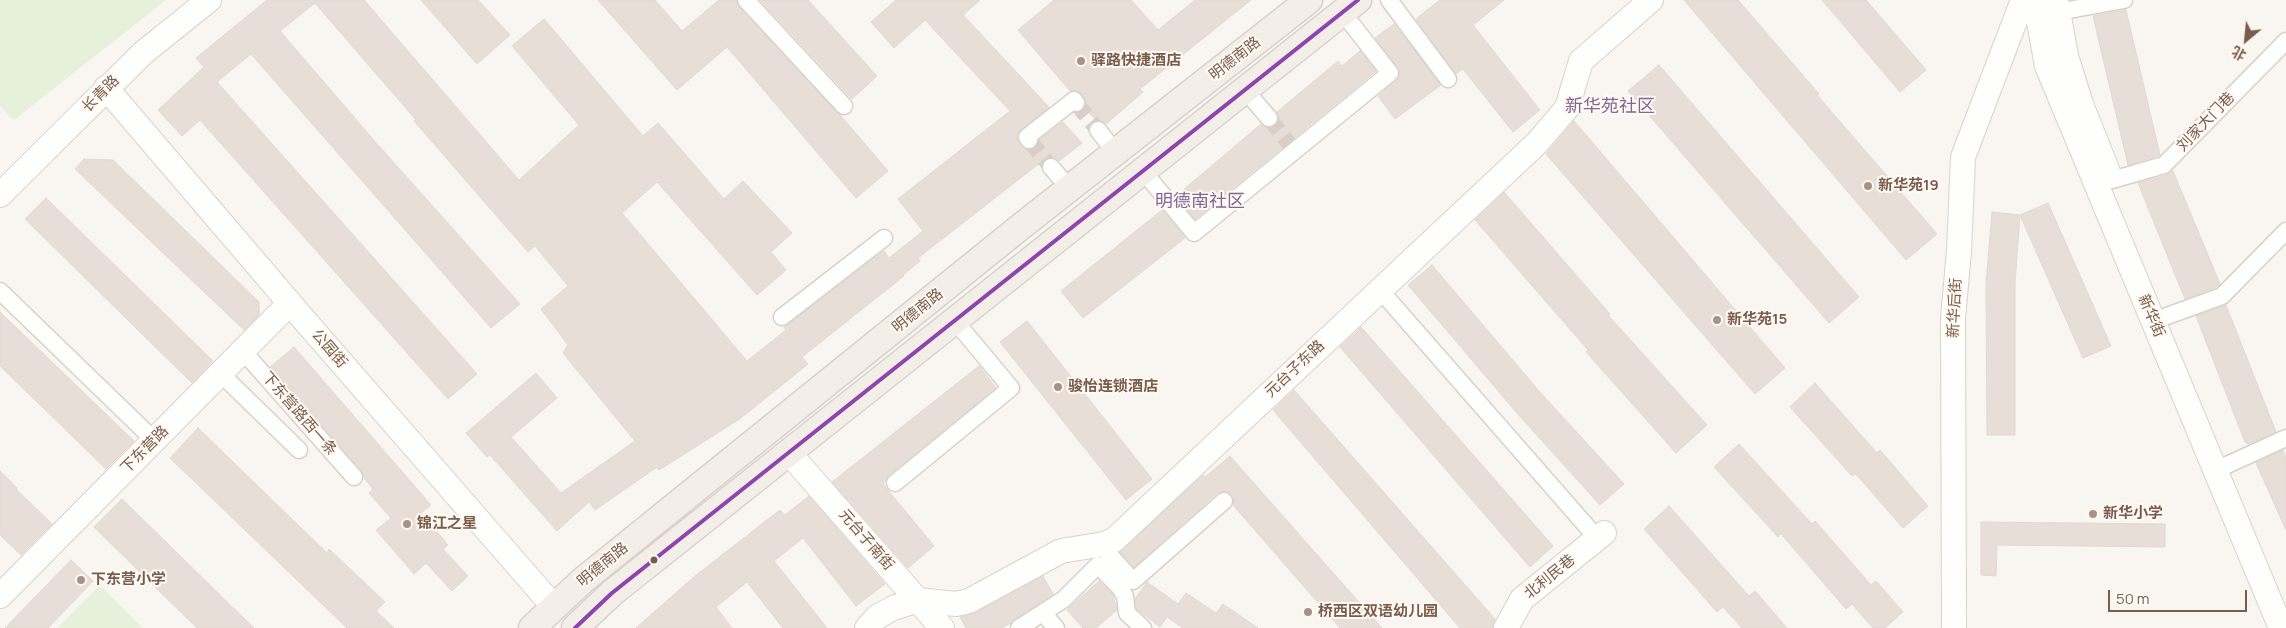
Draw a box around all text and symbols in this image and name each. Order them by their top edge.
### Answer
north arrow [2221,15,2271,65]
street label: 明德南路 [1206,33,1264,85]
text: 北 [2228,42,2249,65]
place label: 驿路快捷酒店 [1091,52,1181,70]
marker: 驿路快捷酒店 [1075,55,1087,67]
street label: 长青路 [79,72,123,116]
street label: 刘家大门巷 [2173,89,2239,155]
district label: 新华苑社区 [1565,96,1655,118]
place label: 新华苑19 [1878,177,1939,195]
marker: 新华苑19 [1862,180,1874,192]
district label: 明德南社区 [1155,191,1245,213]
street label: 新华后街 [1944,278,1966,338]
street label: 明德南路 [889,285,947,337]
street label: 新华街 [2134,292,2168,340]
place label: 新华苑15 [1727,311,1787,329]
marker: 新华苑15 [1711,314,1723,326]
street label: 公园街 [307,326,351,372]
street label: 元台子东路 [1261,337,1329,401]
street label: 下东营路西一条 [258,368,340,460]
place label: 骏怡连锁酒店 [1068,378,1158,396]
marker: 骏怡连锁酒店 [1052,381,1064,393]
street label: 下东营路 [117,422,173,478]
place label: 新华小学 [2103,505,2163,523]
street label: 元台子南街 [835,506,897,574]
marker: 新华小学 [2087,508,2099,520]
place label: 锦江之星 [417,515,477,533]
marker: 锦江之星 [401,518,413,530]
street label: 明德南路 [574,539,632,591]
street label: 北利民巷 [1521,551,1579,603]
unlabelled marker [649,555,659,565]
place label: 下东营小学 [91,571,166,589]
marker: 下东营小学 [75,574,87,586]
scale bar [2111,580,2250,612]
text: 50 m [2116,588,2150,609]
place label: 桥西区双语幼儿园 [1318,603,1438,621]
marker: 桥西区双语幼儿园 [1302,606,1314,618]

